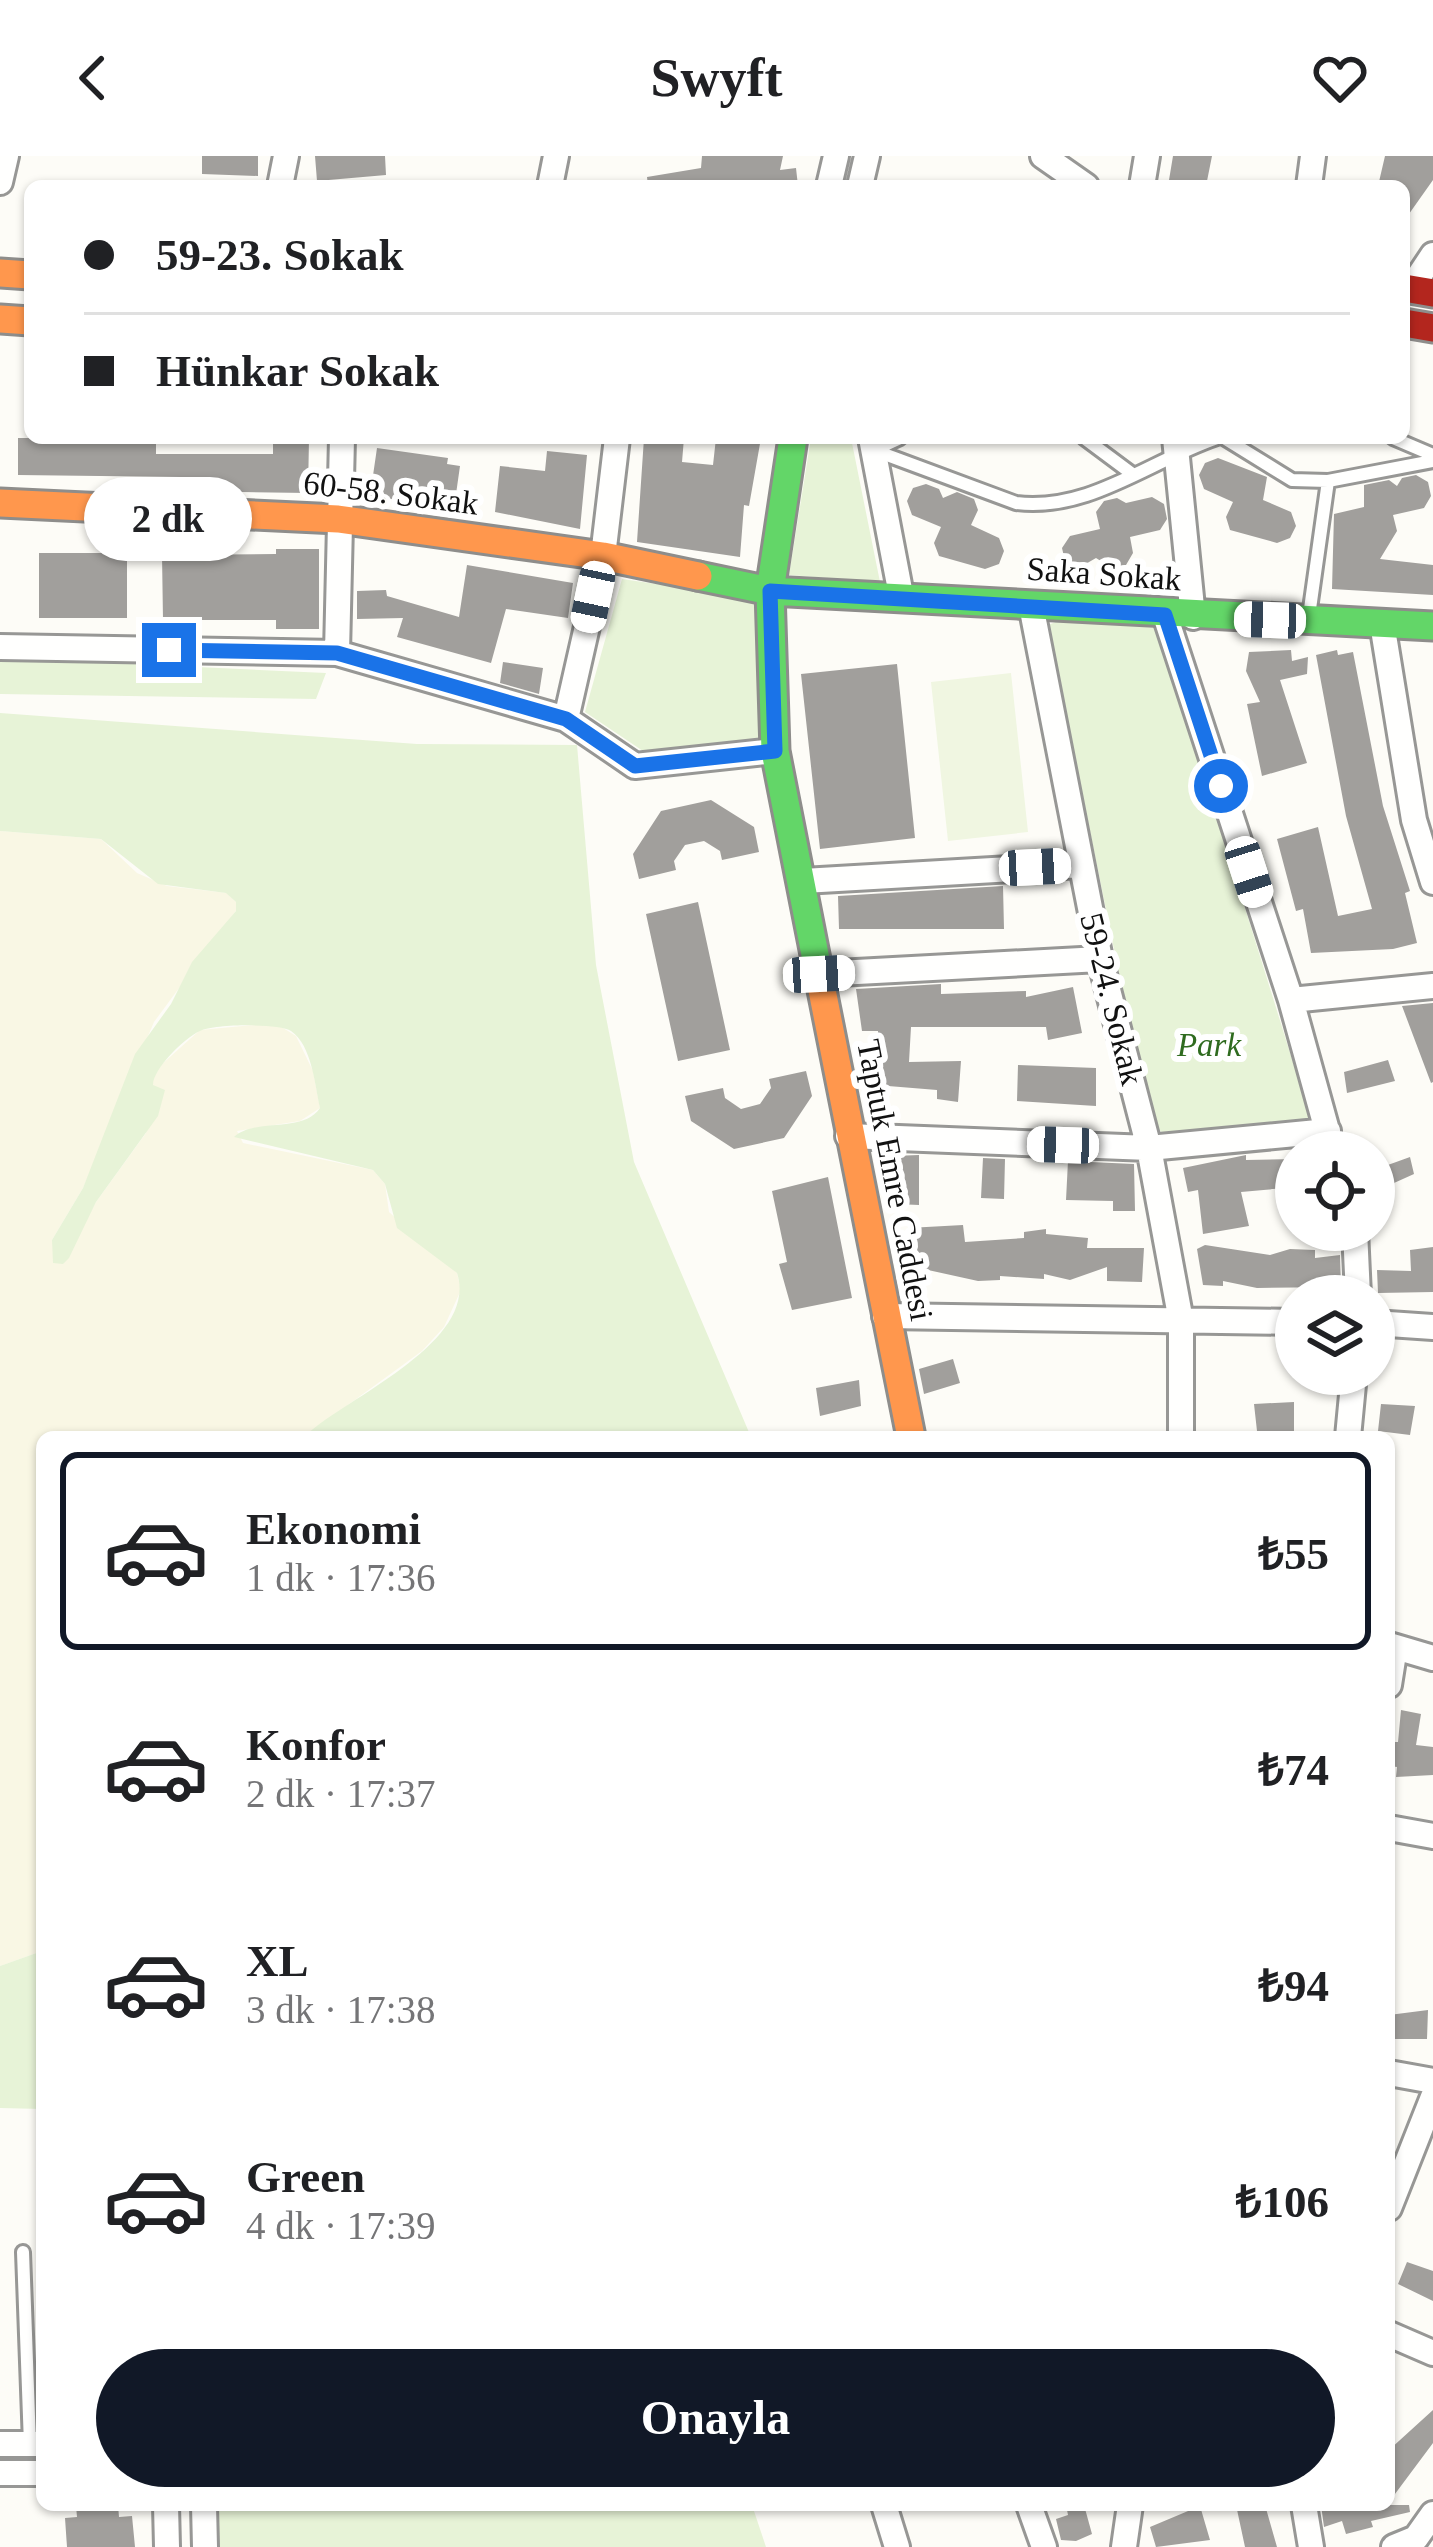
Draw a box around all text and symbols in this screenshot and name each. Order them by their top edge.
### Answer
icon: back [60,45,126,111]
icon: heart [1307,45,1373,111]
text: Swyft [651,48,783,108]
text: 59-23. Sokak [156,230,404,280]
text: Hünkar Sokak [156,346,439,396]
street label: 60-58. Sokak [301,464,481,522]
callout: 2 dk [85,476,253,560]
text: 2 dk [132,497,204,540]
street label: Saka Sokak [1025,551,1183,597]
car [568,558,618,636]
car [1233,601,1307,639]
route end [142,623,196,677]
route start [1194,759,1248,813]
car [1221,832,1277,912]
car [998,847,1072,887]
street label: 59-24. Sokak [1073,909,1151,1089]
car [782,954,856,994]
park label: Park [1176,1027,1242,1063]
street label: Taptuk Emre Caddesi [850,1036,940,1324]
car [1026,1126,1100,1164]
map controls [1275,1131,1395,1395]
button: locate [1275,1131,1395,1251]
button: layers [1275,1275,1395,1395]
icon: car [102,1497,210,1605]
text: Ekonomi [246,1504,421,1554]
text: ₺55 [1258,1529,1329,1579]
text: 1 dk · 17:36 [246,1556,436,1599]
icon: car [102,1713,210,1821]
text: Konfor [246,1720,386,1770]
text: ₺74 [1258,1745,1329,1795]
text: 2 dk · 17:37 [246,1772,436,1815]
icon: car [102,1929,210,2037]
text: XL [246,1936,309,1986]
text: ₺94 [1258,1961,1329,2011]
text: 3 dk · 17:38 [246,1988,436,2031]
icon: car [102,2145,210,2253]
text: Green [246,2152,365,2202]
text: ₺106 [1236,2177,1329,2227]
text: 4 dk · 17:39 [246,2204,436,2247]
button: Onayla [96,2349,1335,2487]

